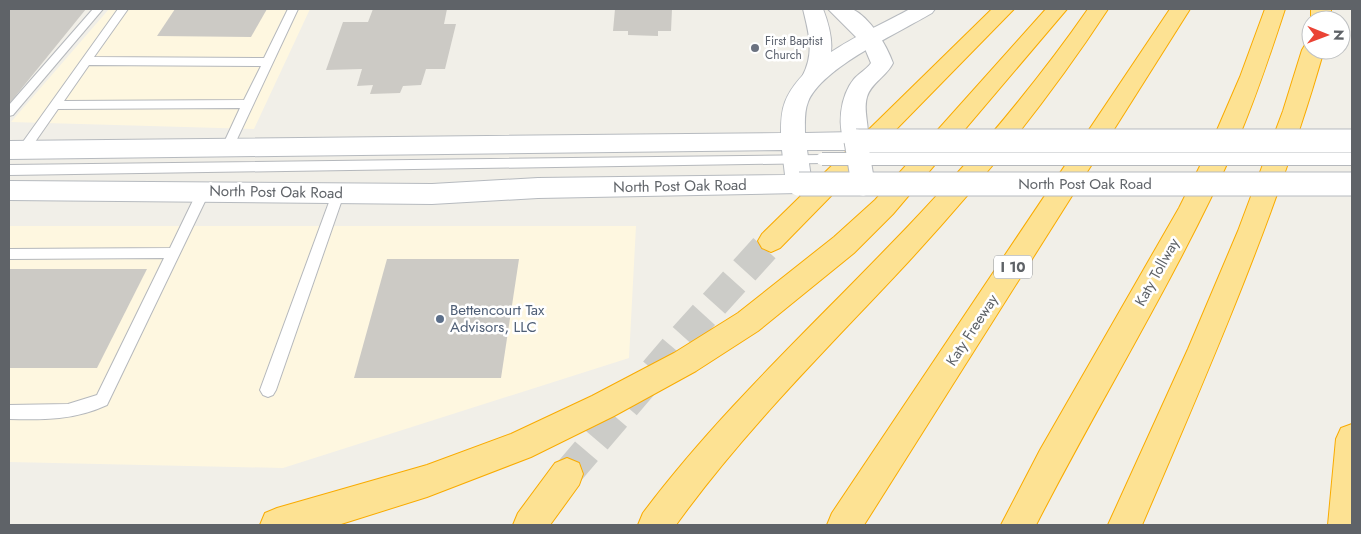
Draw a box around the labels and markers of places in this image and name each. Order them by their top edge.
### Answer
place label: First Baptist Church [765,32,823,64]
marker: First Baptist Church [749,42,761,54]
place label: Bettencourt Tax Advisors, LLC [450,299,545,338]
marker: Bettencourt Tax Advisors, LLC [434,313,446,325]

